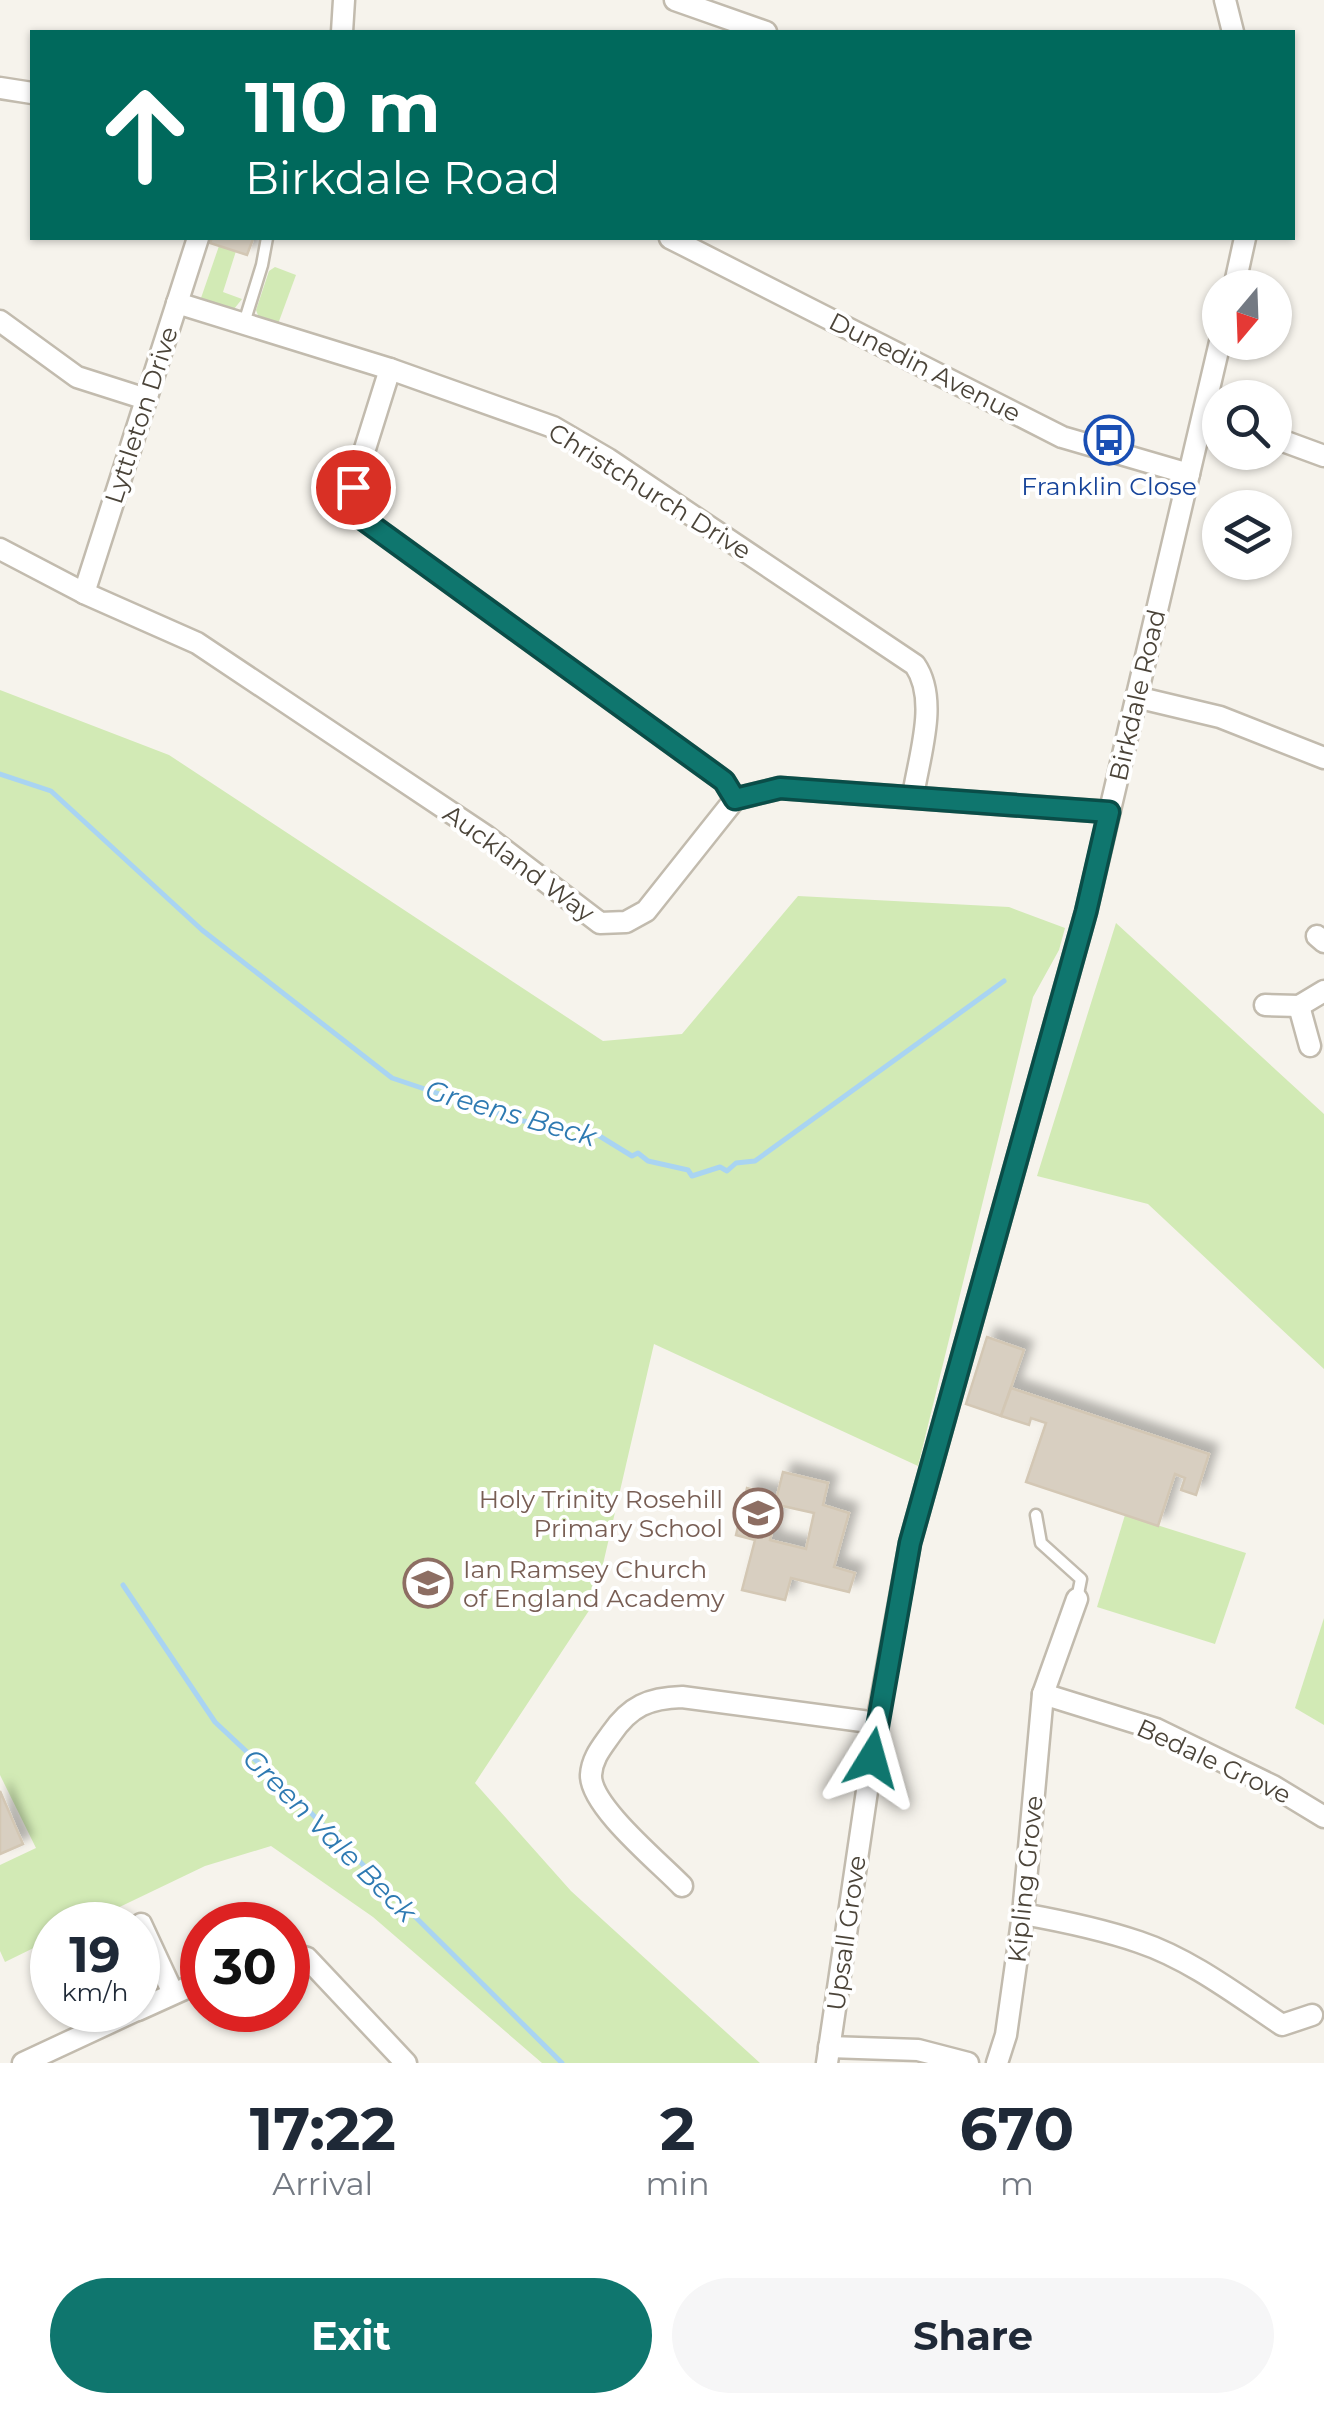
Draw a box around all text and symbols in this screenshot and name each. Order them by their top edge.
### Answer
text: 110 m [245,64,441,150]
icon: ahead [80,70,210,200]
text: Birkdale Road [245,150,560,205]
north arrow [1202,270,1292,360]
map controls [1202,270,1292,580]
street label: Dunedin Avenue [824,306,1026,428]
street label: Lyttleton Drive [98,323,184,507]
button: search [1202,380,1292,470]
bus stop icon: Franklin Close [1083,414,1135,466]
street label: Christchurch Drive [543,416,757,566]
pin [311,445,396,530]
icon: arrive [326,460,381,515]
place label: Franklin Close [1021,471,1197,501]
button: layers [1202,490,1292,580]
street label: Birkdale Road [1103,606,1171,784]
street label: Auckland Way [438,798,601,928]
water label: Greens Beck [421,1072,602,1154]
place label: Holy Trinity Rosehill Primary School [479,1484,723,1543]
school or university icon: Holy Trinity Rosehill Primary School [732,1487,784,1539]
place label: Ian Ramsey Church of England Academy [463,1554,725,1613]
school or university icon: Ian Ramsey Church of England Academy [402,1557,454,1609]
position arrow [820,1706,924,1810]
street label: Bedale Grove [1132,1712,1296,1810]
water label: Green Vale Beck [236,1741,425,1930]
street label: Kipling Grove [1001,1794,1049,1964]
street label: Upsall Grove [820,1854,872,2012]
speed limit sign: 30 [180,1902,310,2032]
text: 19 [69,1924,121,1985]
text: km/h [62,1977,128,2007]
text: 17:22 [250,2092,396,2165]
text: 2 [660,2092,695,2165]
text: 670 [960,2092,1074,2165]
text: Arrival [272,2164,373,2203]
text: min [646,2164,710,2203]
text: m [1000,2164,1034,2203]
button: Exit [50,2278,652,2393]
button: Share [672,2278,1274,2393]

